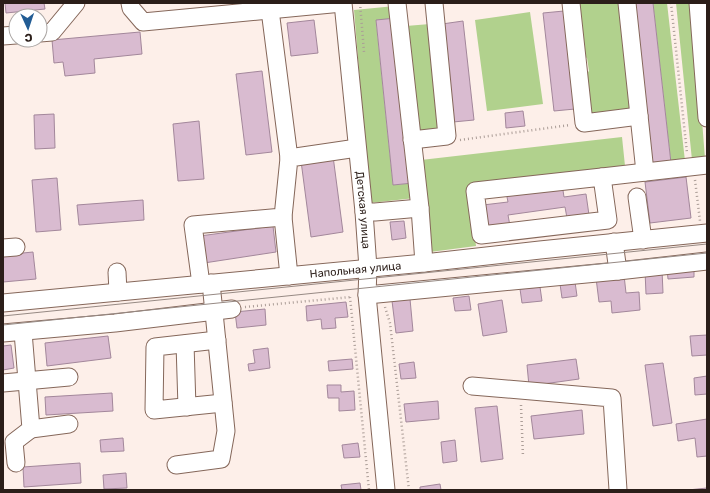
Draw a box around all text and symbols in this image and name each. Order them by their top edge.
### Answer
north arrow [8,8,48,48]
text: С [24,31,33,44]
street label: Детская улица [353,170,373,249]
street label: Напольная улица [309,259,402,280]

